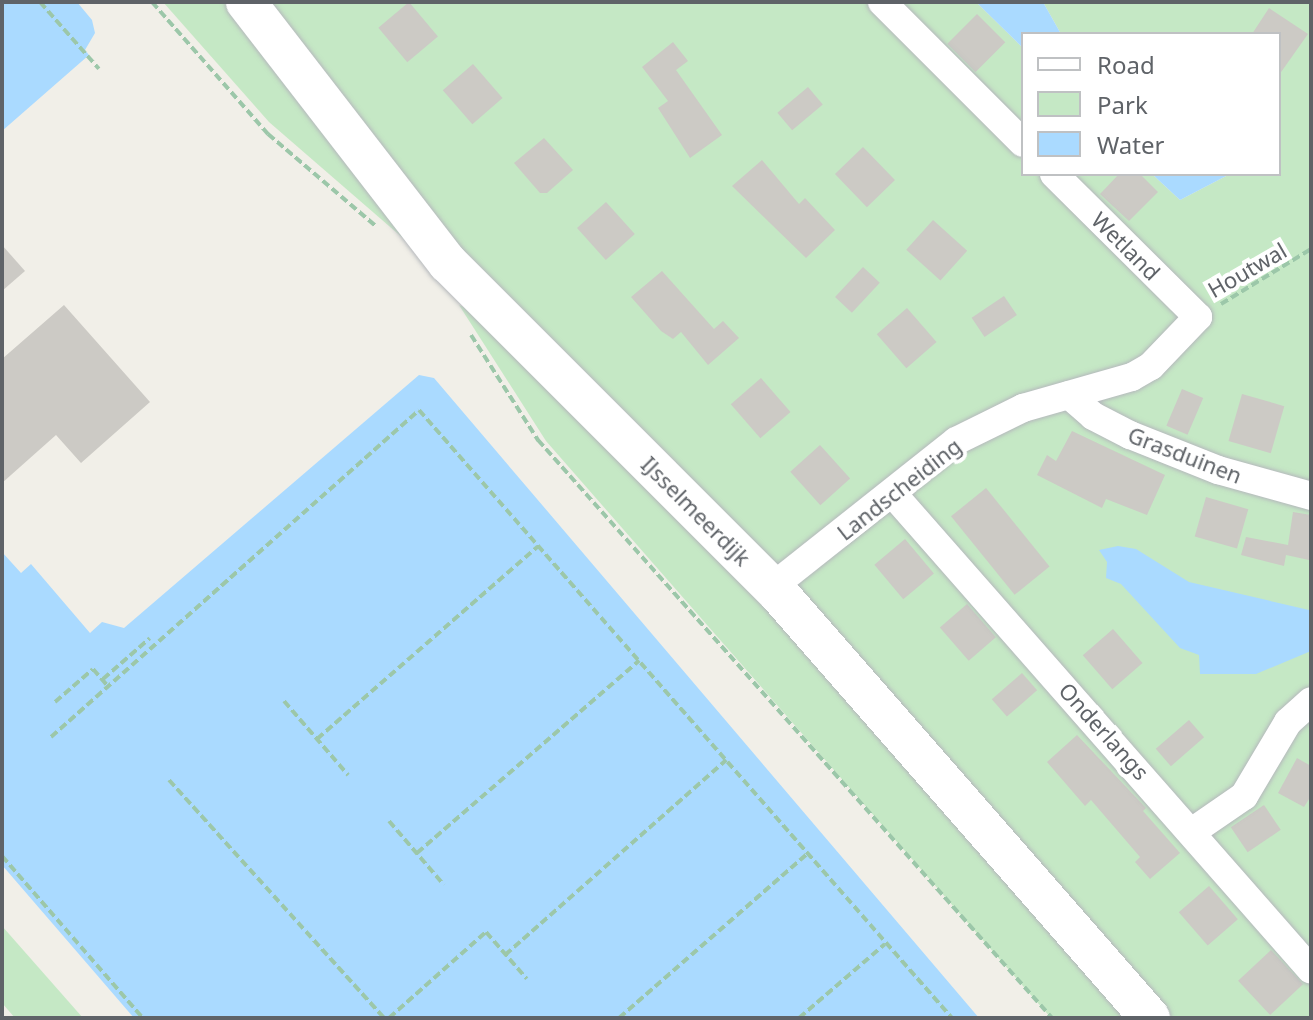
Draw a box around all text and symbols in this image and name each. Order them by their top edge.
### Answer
legend [1021,32,1281,176]
text: Road [1097,48,1155,81]
text: Park [1097,88,1148,121]
text: Water [1097,128,1164,161]
street label: Wetland [1086,206,1166,286]
street label: Houtwal [1203,237,1291,303]
street label: Grasduinen [1124,421,1246,489]
street label: Landscheiding [832,432,966,546]
street label: IJsselmeerdijk [636,451,756,571]
street label: Onderlangs [1054,677,1154,785]

